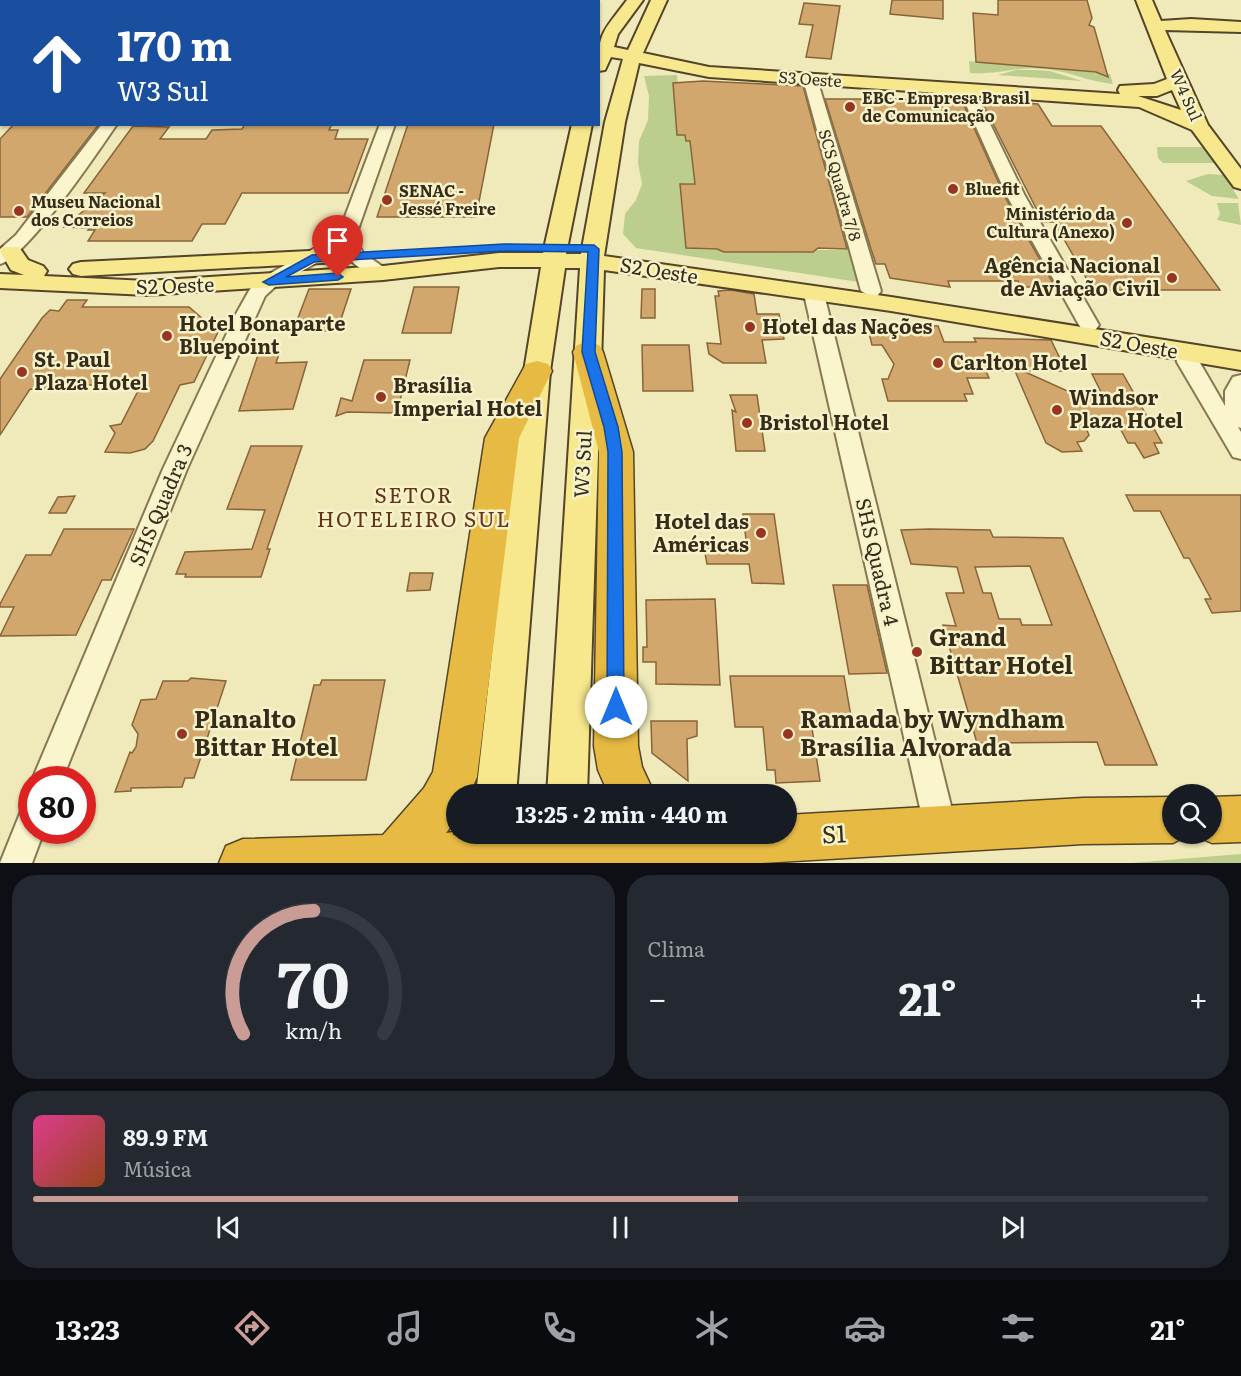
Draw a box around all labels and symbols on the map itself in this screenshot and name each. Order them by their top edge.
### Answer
street label: S3 Oeste [778,64,843,92]
street label: W4 Sul [1165,65,1209,124]
place label: EBC - Empresa Brasil de Comunicação [862,85,1030,127]
marker: EBC - Empresa Brasil de Comunicação [843,100,857,114]
street label: SCS Quadra 7/8 [814,126,868,244]
place label: Bluefit [965,176,1020,200]
place label: SENAC - Jessé Freire [399,178,496,220]
marker: Bluefit [946,182,960,196]
place label: Museu Nacional dos Correios [31,189,161,231]
marker: SENAC - Jessé Freire [380,193,394,207]
place label: Ministério da Cultura (Anexo) [986,201,1116,243]
marker: Museu Nacional dos Correios [12,204,26,218]
pin [312,215,363,277]
marker: Ministério da Cultura (Anexo) [1120,216,1134,230]
street label: S2 Oeste [618,248,700,290]
place label: Agência Nacional de Aviação Civil [984,249,1160,302]
street label: S2 Oeste [135,268,215,300]
marker: Agência Nacional de Aviação Civil [1165,271,1179,285]
place label: Hotel Bonaparte Bluepoint [179,307,346,360]
place label: Hotel das Nações [762,310,933,340]
marker: Hotel das Nações [743,320,757,334]
street label: S2 Oeste [1098,321,1181,365]
marker: Hotel Bonaparte Bluepoint [160,329,174,343]
place label: St. Paul Plaza Hotel [34,343,148,396]
place label: Carlton Hotel [950,346,1088,376]
marker: Carlton Hotel [931,356,945,370]
marker: St. Paul Plaza Hotel [15,365,29,379]
place label: Brasília Imperial Hotel [393,369,542,422]
place label: Windsor Plaza Hotel [1069,381,1183,434]
marker: Brasília Imperial Hotel [374,390,388,404]
marker: Windsor Plaza Hotel [1050,403,1064,417]
place label: Bristol Hotel [759,406,889,436]
marker: Bristol Hotel [740,416,754,430]
street label: W3 Sul [564,429,598,499]
street label: SHS Quadra 3 [120,438,198,570]
district label: SETOR HOTELEIRO SUL [317,478,511,533]
street label: SHS Quadra 4 [850,495,908,629]
place label: Hotel das Américas [653,505,749,558]
marker: Hotel das Américas [754,526,768,540]
place label: Grand Bittar Hotel [929,618,1073,681]
marker: Grand Bittar Hotel [910,645,924,659]
position arrow [584,675,648,739]
place label: Planalto Bittar Hotel [194,700,338,763]
place label: Ramada by Wyndham Brasília Alvorada [800,700,1065,763]
marker: Planalto Bittar Hotel [175,727,189,741]
marker: Ramada by Wyndham Brasília Alvorada [781,727,795,741]
speed limit sign: 80 [18,766,96,844]
street label: S1 [821,814,847,851]

